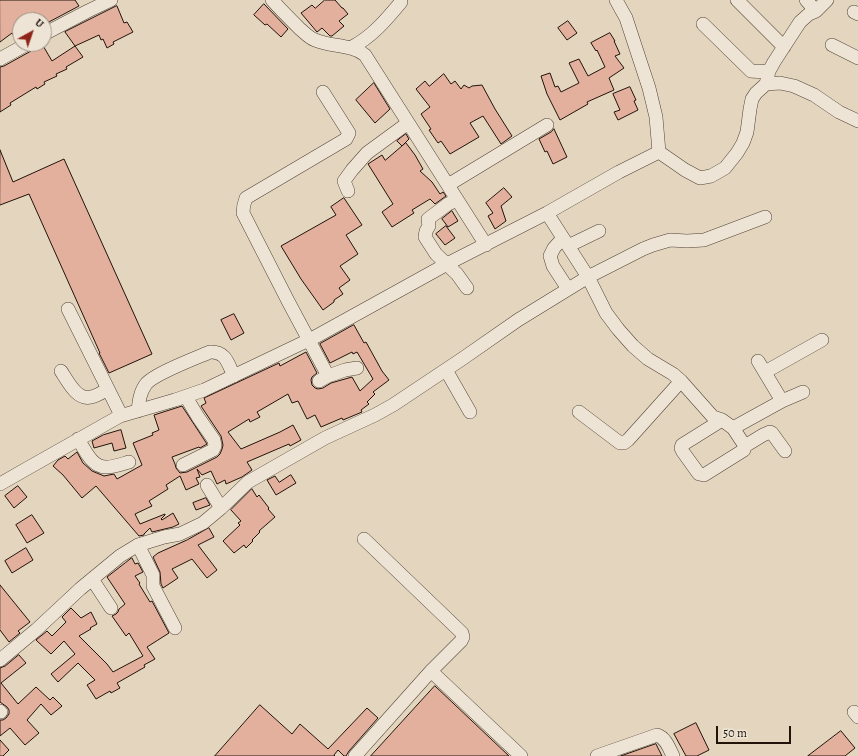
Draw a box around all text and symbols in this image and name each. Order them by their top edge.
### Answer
north arrow [12,12,52,52]
text: U [32,15,47,31]
scale bar [718,718,793,744]
text: 50 m [723,725,747,741]

